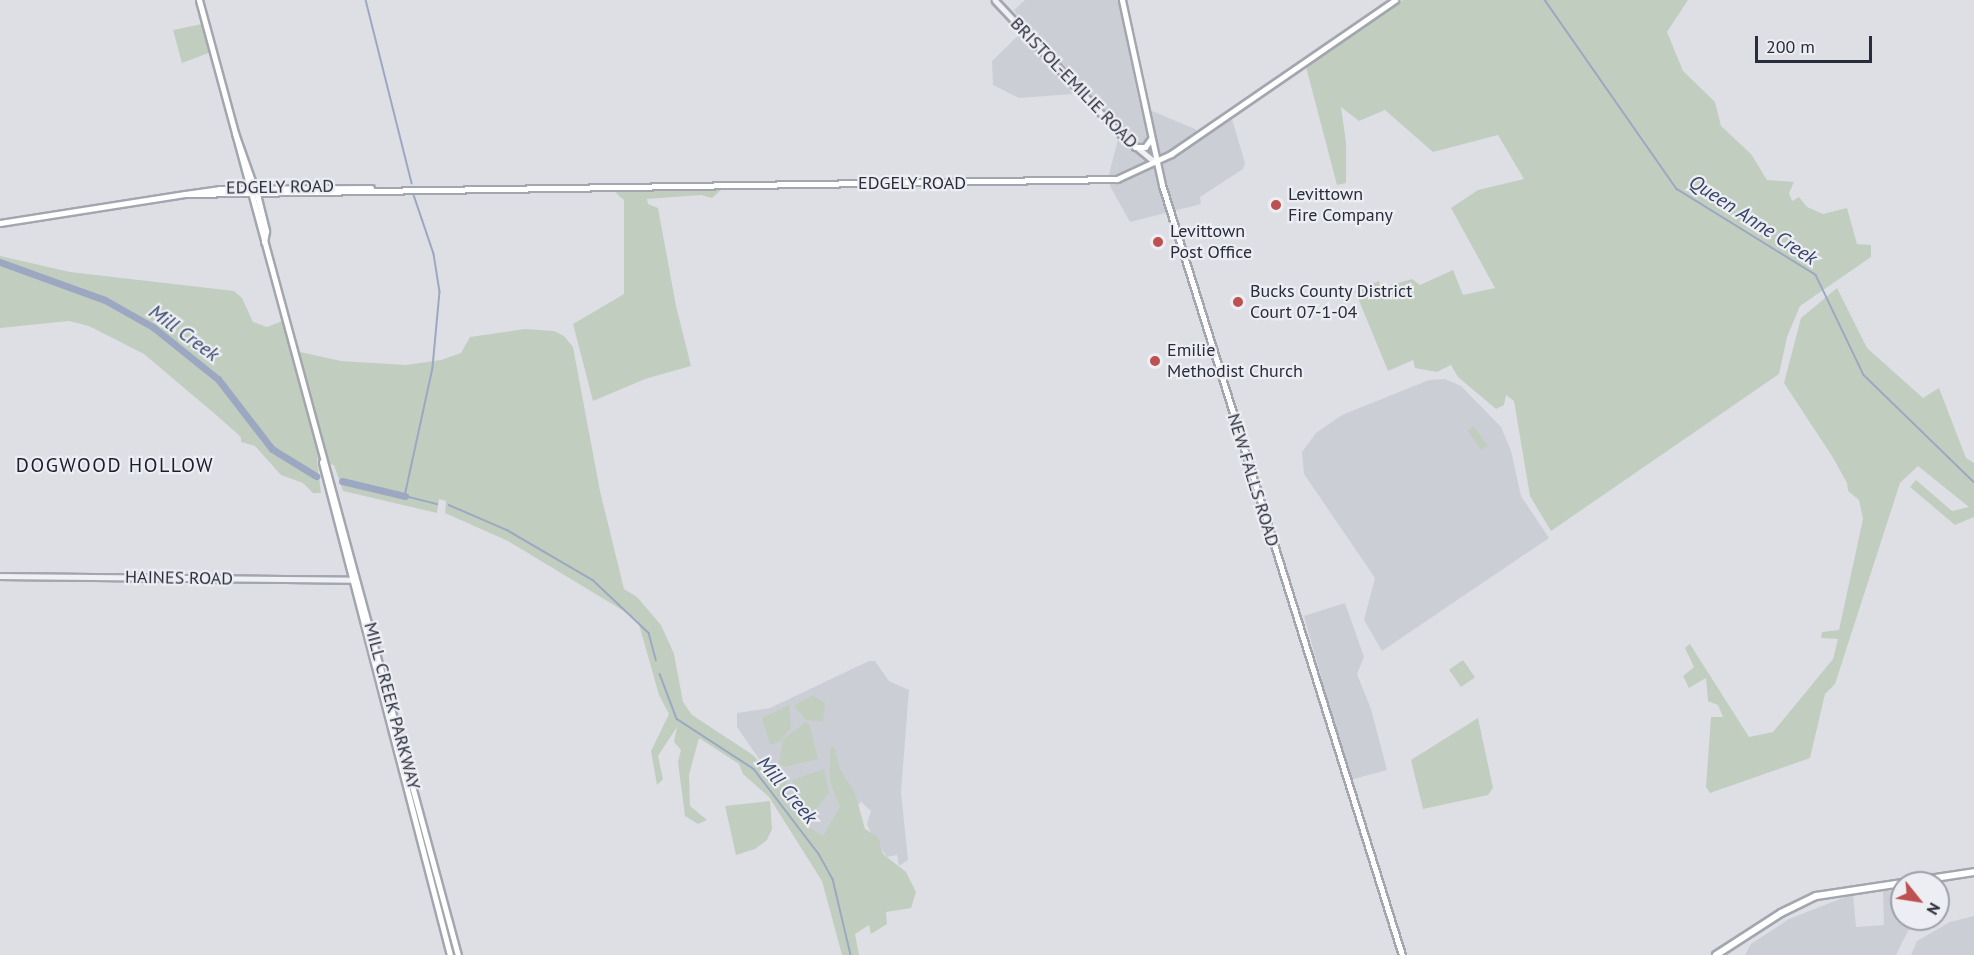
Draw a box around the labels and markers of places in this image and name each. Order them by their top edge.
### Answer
place label: Levittown Fire Company [1288,184,1393,226]
marker: Levittown Fire Company [1269,198,1283,212]
place label: Levittown Post Office [1170,221,1252,264]
marker: Levittown Post Office [1151,235,1165,249]
place label: Bucks County District Court 07-1-04 [1250,281,1413,324]
marker: Bucks County District Court 07-1-04 [1231,295,1245,309]
place label: Emilie Methodist Church [1167,340,1303,382]
marker: Emilie Methodist Church [1148,354,1162,368]

